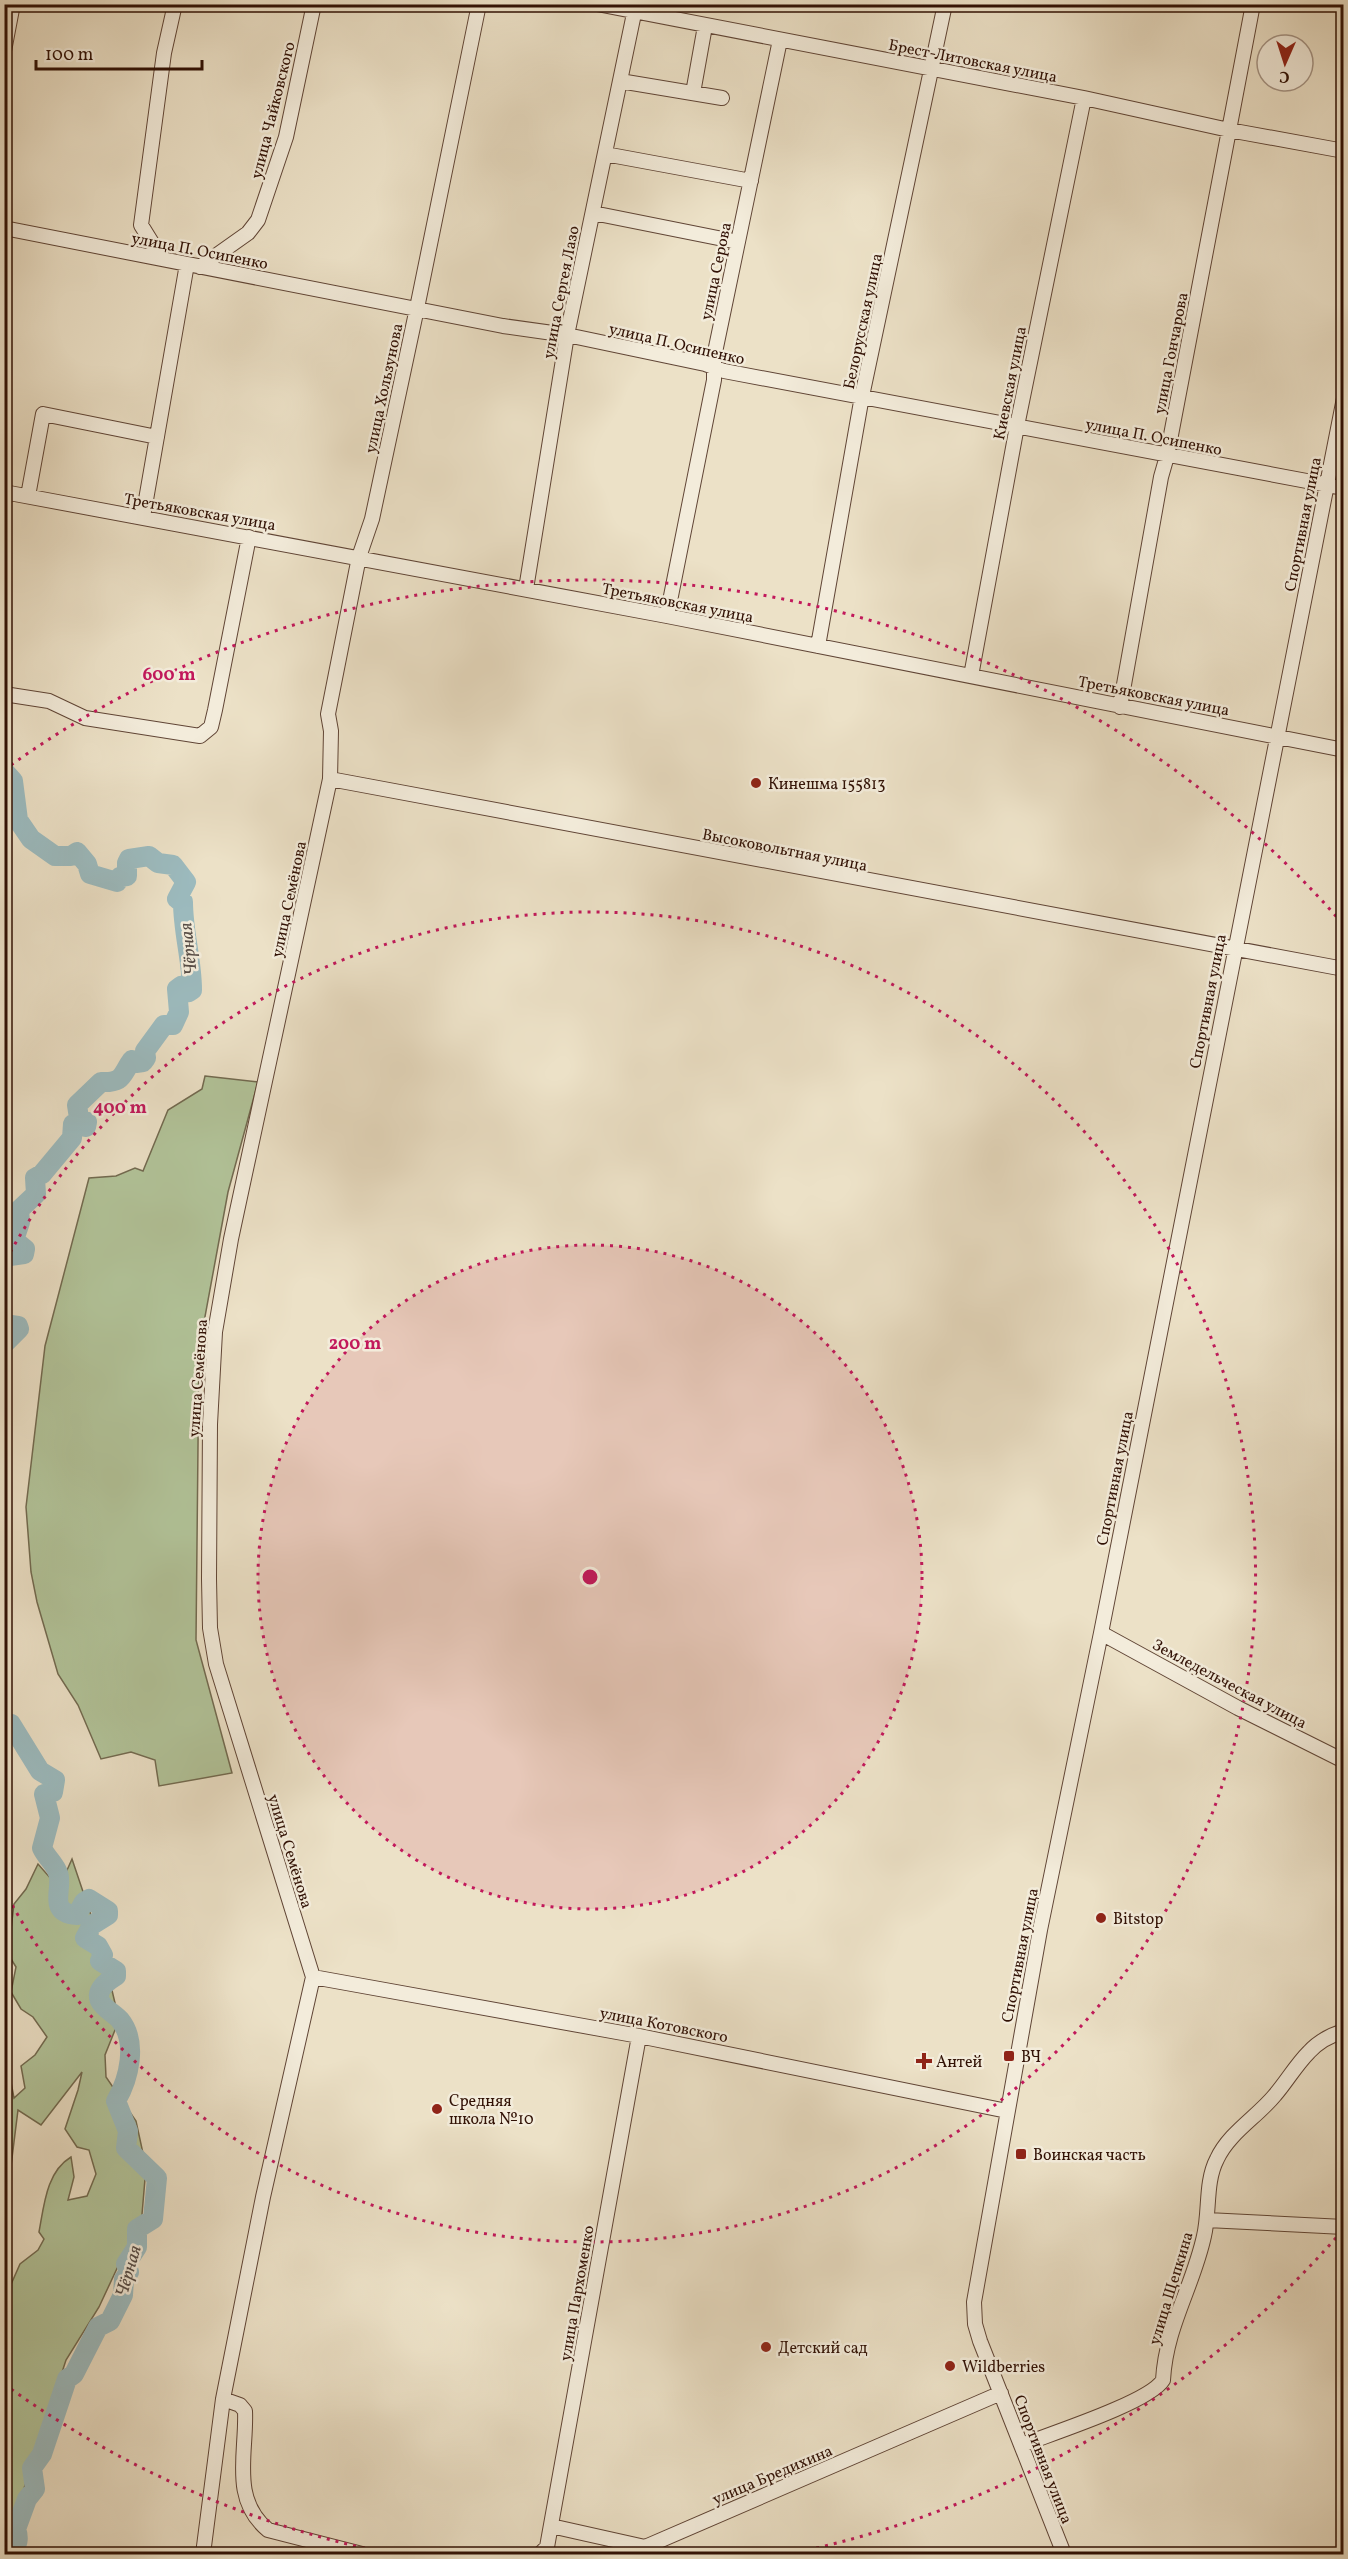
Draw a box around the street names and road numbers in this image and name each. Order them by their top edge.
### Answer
street label: Брест-Литовская улица [886,35,1059,89]
street label: улица Чайковского [246,39,302,181]
street label: улица Серова [696,220,738,322]
street label: улица Сергея Лазо [538,224,586,361]
street label: улица П. Осипенко [129,228,270,276]
street label: Белорусская улица [839,251,889,391]
street label: улица Гончарова [1149,291,1195,416]
street label: улица П. Осипенко [607,319,747,371]
street label: улица Хользунова [360,321,409,455]
street label: Киевская улица [989,325,1033,442]
street label: улица П. Осипенко [1083,414,1224,462]
street label: Спортивная улица [1280,455,1328,593]
street label: Третьяковская улица [122,489,277,537]
street label: Третьяковская улица [600,578,755,629]
street label: Третьяковская улица [1076,671,1231,722]
street label: Высоковольтная улица [700,824,869,878]
street label: улица Семёнова [267,839,313,960]
street label: Спортивная улица [1185,932,1233,1070]
street label: улица Семёнова [184,1318,214,1438]
street label: Спортивная улица [1092,1409,1140,1547]
street label: Земледельческая улица [1148,1635,1310,1735]
street label: улица Семёнова [261,1792,317,1912]
street label: Спортивная улица [997,1886,1045,2024]
street label: улица Котовского [598,2003,730,2049]
street label: улица Пархоменко [555,2224,601,2363]
street label: улица Щепкина [1144,2229,1200,2348]
street label: Спортивная улица [1007,2392,1077,2527]
street label: улица Бредихина [709,2441,836,2511]

